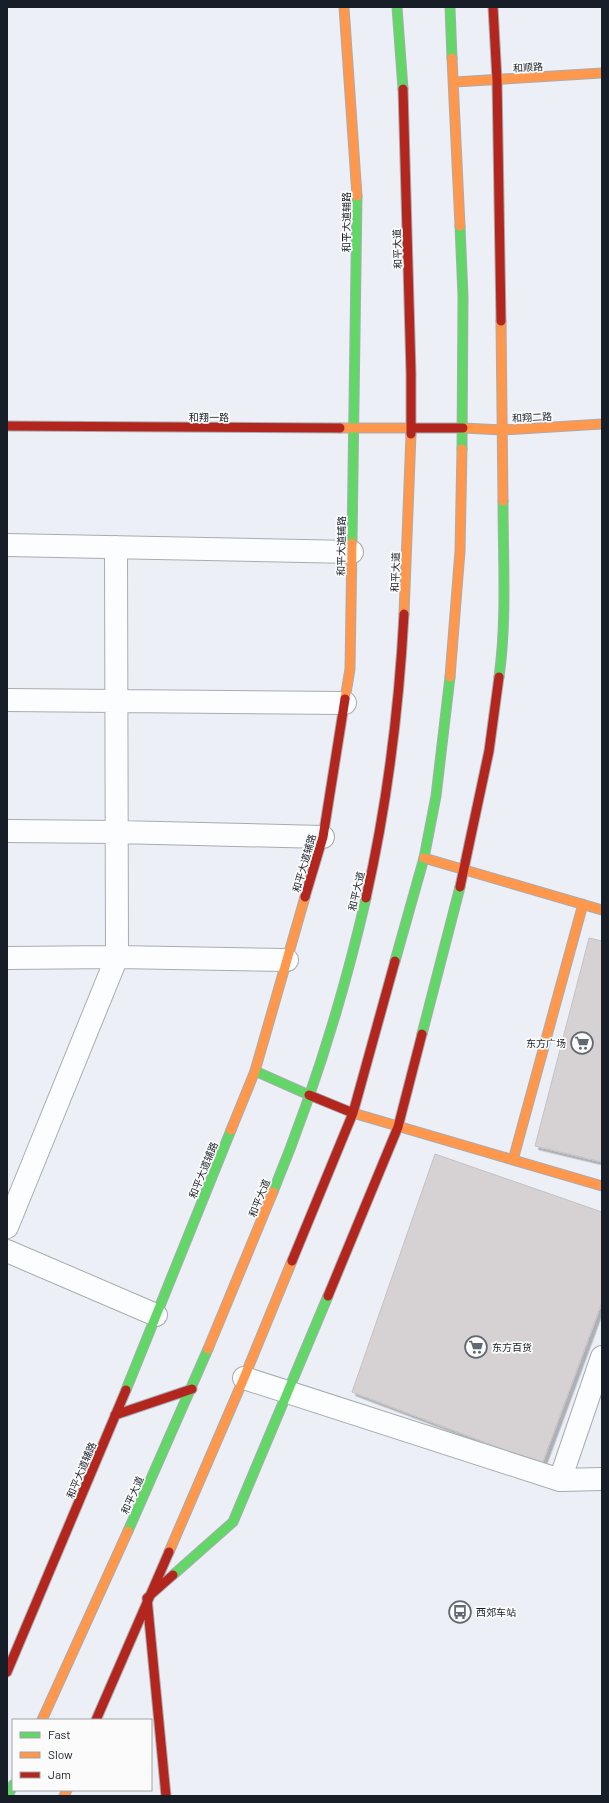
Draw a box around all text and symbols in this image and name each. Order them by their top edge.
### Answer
street label: 和顺路 [513,60,543,74]
street label: 和平大道辅路 [340,192,352,252]
street label: 和平大道 [390,229,404,269]
street label: 和翔二路 [512,410,552,424]
street label: 和翔一路 [189,411,229,423]
street label: 和平大道辅路 [334,516,348,576]
street label: 和平大道 [388,552,402,592]
street label: 和平大道辅路 [290,833,318,893]
street label: 和平大道 [346,870,366,912]
supermarket icon: 东方广场 [569,1030,595,1056]
place label: 东方广场 [526,1037,566,1049]
street label: 和平大道辅路 [186,1140,220,1200]
street label: 和平大道 [246,1177,272,1219]
supermarket icon: 东方百货 [463,1334,489,1360]
place label: 东方百货 [492,1341,532,1353]
street label: 和平大道辅路 [64,1440,98,1500]
street label: 和平大道 [118,1474,146,1516]
bus stop icon: 西郊车站 [447,1599,473,1625]
place label: 西郊车站 [476,1606,516,1618]
legend [12,1719,152,1791]
text: Fast [48,1727,71,1741]
text: Slow [48,1747,73,1761]
text: Jam [48,1767,71,1781]

